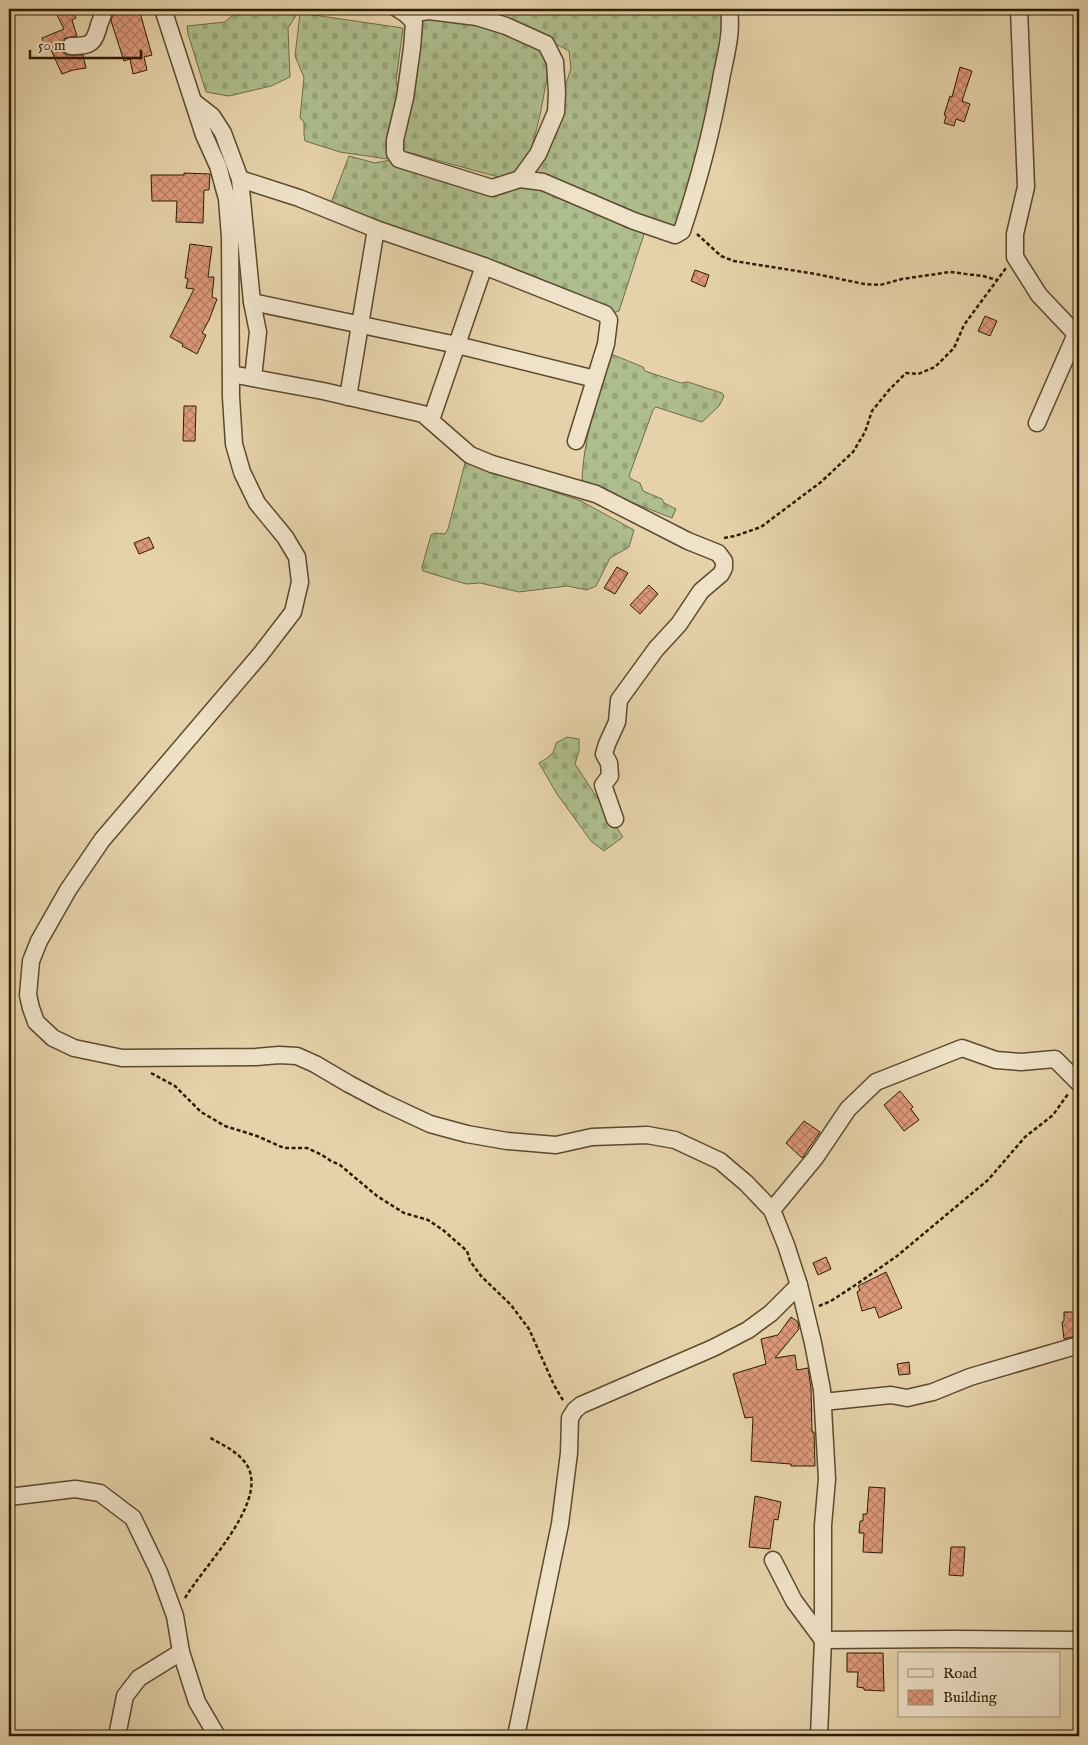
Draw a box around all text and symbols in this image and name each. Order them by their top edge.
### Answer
scale bar [30,28,141,60]
text: 50 m [38,36,66,55]
legend [898,1652,1060,1718]
text: Road [943,1664,978,1683]
text: Building [943,1688,998,1707]

